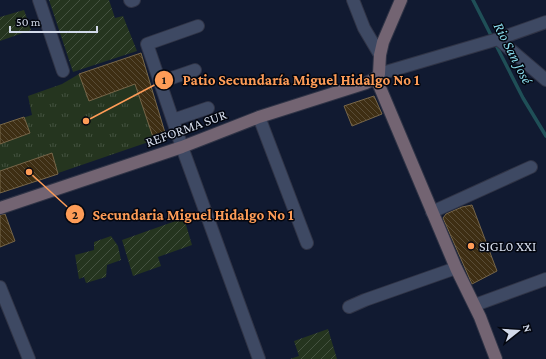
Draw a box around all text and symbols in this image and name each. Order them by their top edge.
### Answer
scale bar [10,8,97,34]
text: 50 m [16,15,41,29]
water label: Rio San José [490,19,536,88]
callout: Patio Secundaría Miguel Hidalgo No 1 [154,67,427,94]
text: Patio Secundaría Miguel Hidalgo No 1 [182,72,420,88]
text: 1 [162,73,167,87]
street label: REFORMA SUR [143,106,229,150]
callout: Secundaria Miguel Hidalgo No 1 [65,201,302,228]
text: Secundaria Miguel Hidalgo No 1 [92,207,294,223]
text: 2 [72,208,78,222]
place label: SIGL0 XXI [479,238,536,254]
marker: SIGL0 XXI [466,241,476,251]
north arrow [498,311,538,351]
text: N [521,323,535,334]

